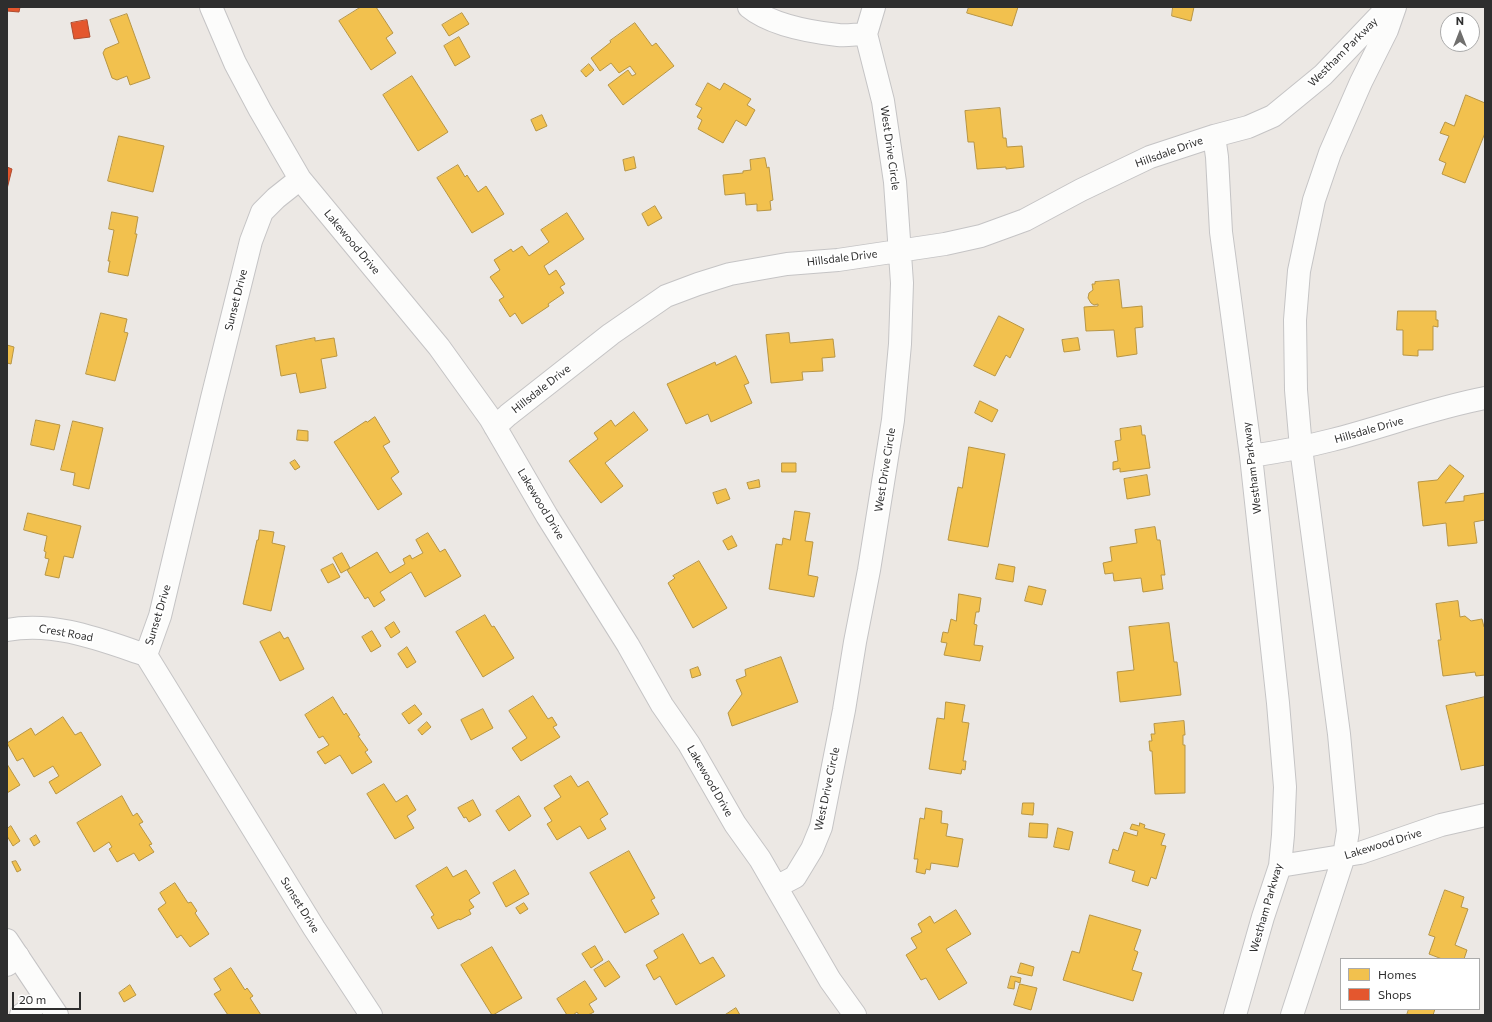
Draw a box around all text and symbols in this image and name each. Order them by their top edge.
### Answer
north arrow [1440,12,1480,52]
text: N [1456,14,1464,27]
street label: Westham Parkway [1306,15,1380,89]
street label: West Drive Circle [878,105,902,191]
street label: Hillsdale Drive [1133,134,1205,170]
street label: Lakewood Drive [321,207,383,277]
street label: Hillsdale Drive [806,247,878,269]
street label: Sunset Drive [222,268,250,332]
street label: Hillsdale Drive [509,362,573,416]
street label: Hillsdale Drive [1333,414,1405,446]
street label: Westham Parkway [1240,421,1264,515]
street label: West Drive Circle [872,427,898,513]
street label: Lakewood Drive [515,466,567,542]
street label: Sunset Drive [143,583,173,647]
street label: Crest Road [38,622,94,644]
street label: Lakewood Drive [684,743,736,819]
street label: West Drive Circle [812,746,842,832]
street label: Lakewood Drive [1343,826,1423,862]
street label: Westham Parkway [1247,862,1285,954]
street label: Sunset Drive [278,875,322,935]
legend [1340,958,1480,1010]
text: Homes [1378,967,1416,981]
scale bar [14,984,83,1010]
text: Shops [1378,987,1412,1001]
text: 20 m [19,992,46,1006]

